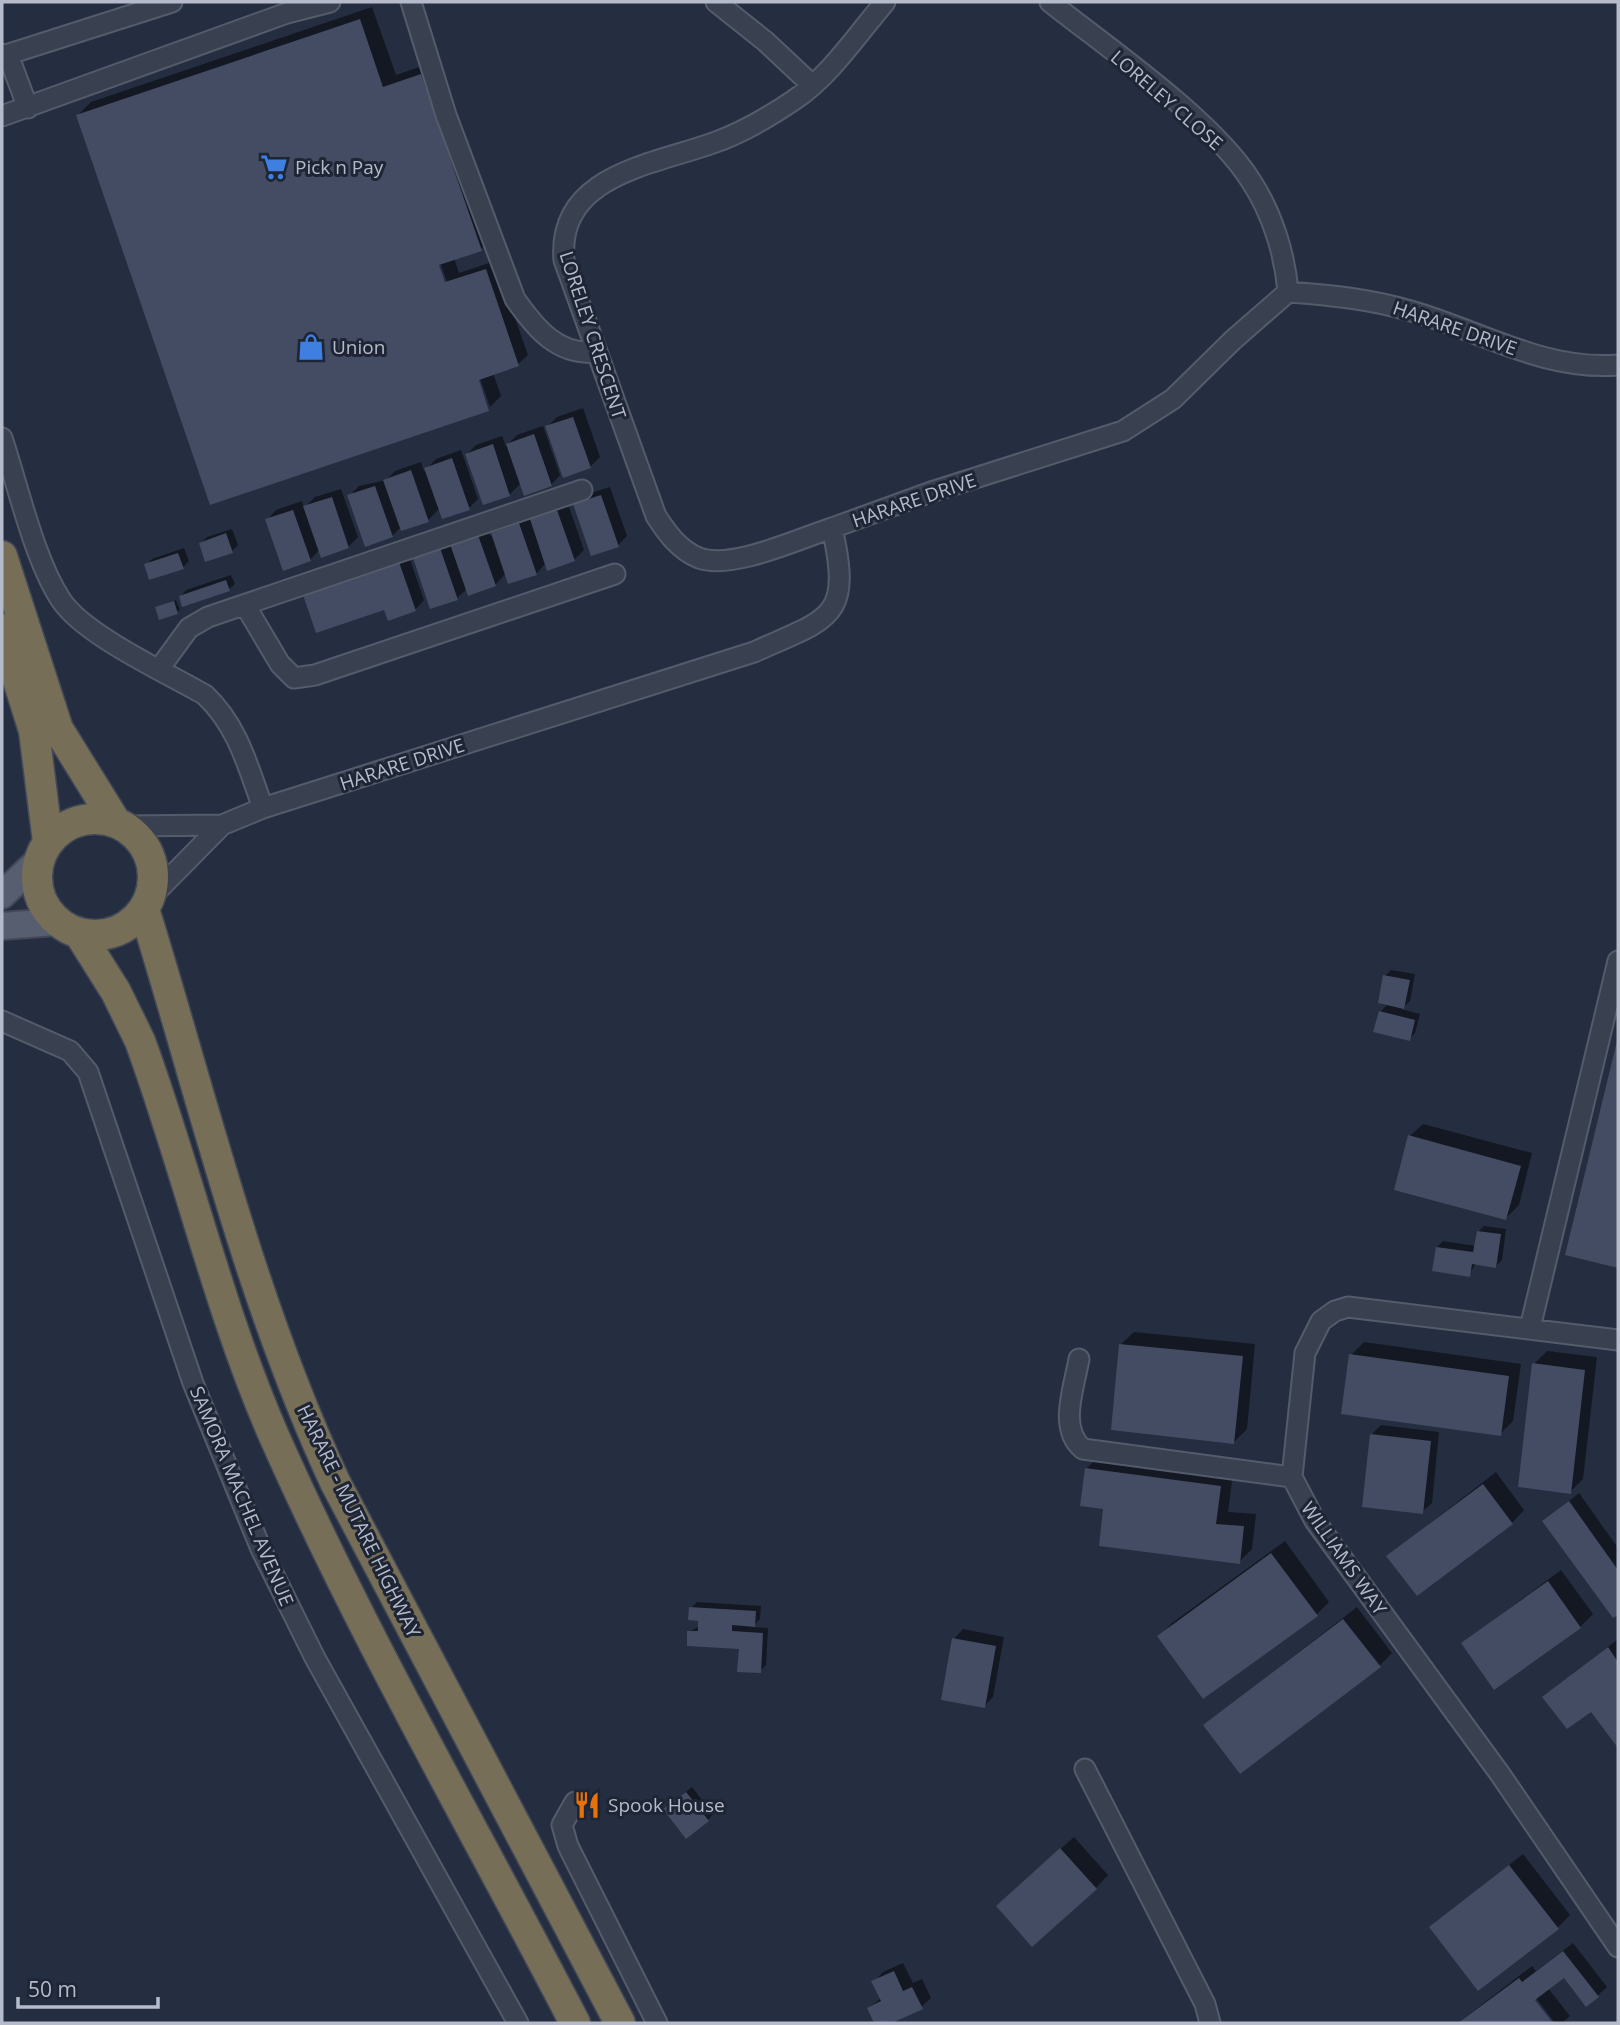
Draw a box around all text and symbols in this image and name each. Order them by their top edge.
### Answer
street label: LORELEY CLOSE [1105,44,1229,156]
supermarket icon: Pick n Pay [259,152,289,182]
place label: Pick n Pay [295,154,384,180]
street label: LORELEY CRESCENT [554,248,633,423]
street label: HARARE DRIVE [1389,295,1521,361]
shop icon: Union [296,332,326,362]
place label: Union [332,334,385,360]
street label: HARARE DRIVE [848,467,980,533]
street label: HARARE DRIVE [336,732,468,796]
street label: SAMORA MACHEL AVENUE [184,1382,300,1610]
street label: HARARE - MUTARE HIGHWAY [291,1400,427,1642]
street label: WILLIAMS WAY [1295,1496,1393,1620]
restaurant icon: Spook House [572,1790,602,1820]
place label: Spook House [608,1792,725,1818]
scale bar [18,1966,158,2010]
text: 50 m [28,1975,77,2003]

